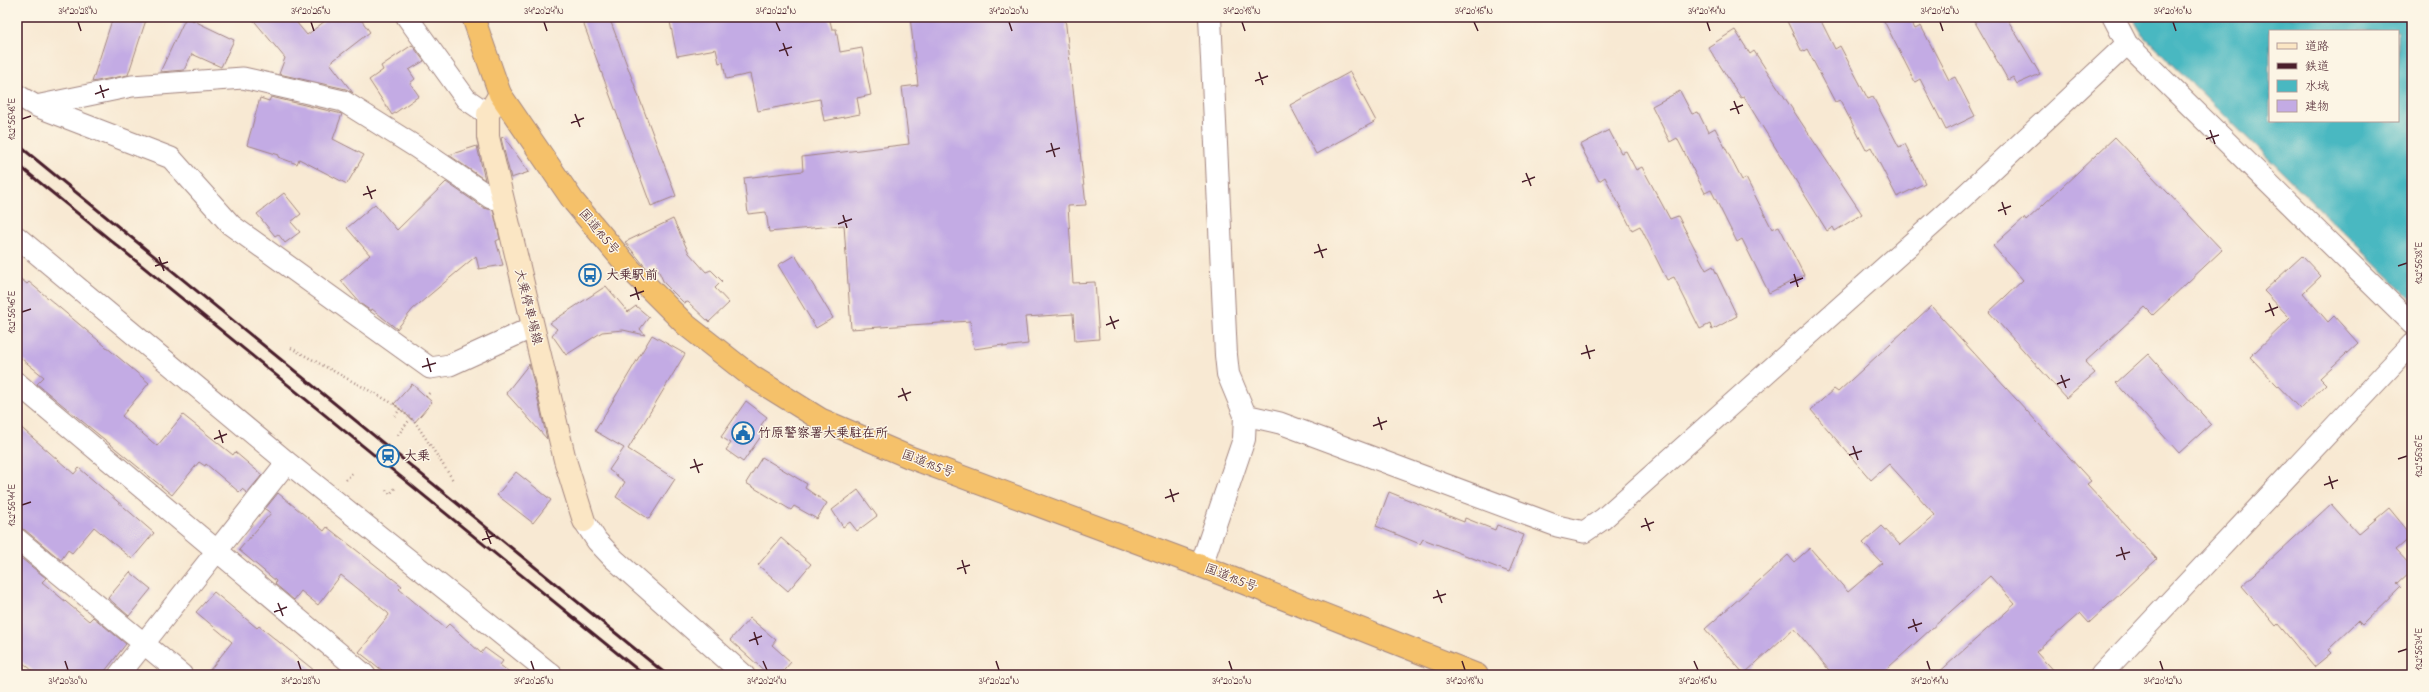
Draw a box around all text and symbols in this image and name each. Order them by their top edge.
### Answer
text: 34°20'28"N [58,4,98,19]
text: 34°20'26"N [291,4,331,19]
text: 34°20'24"N [524,4,564,19]
text: 34°20'22"N [756,4,796,19]
text: 34°20'20"N [989,4,1029,19]
text: 34°20'18"N [1223,4,1261,19]
text: 34°20'16"N [1455,4,1493,19]
text: 34°20'14"N [1688,4,1726,19]
text: 34°20'12"N [1921,4,1960,19]
text: 34°20'10"N [2154,4,2192,19]
legend [2269,30,2399,122]
text: 道路 [2305,38,2329,56]
text: 鉄道 [2305,58,2329,76]
text: 水域 [2305,78,2329,96]
text: 132°56'48"E [5,98,20,140]
text: 建物 [2305,98,2329,116]
street label: 国道185号 [574,205,624,259]
text: 132°56'38"E [2412,242,2427,284]
bus stop icon: 大乗駅前 [577,262,603,288]
place label: 大乗駅前 [606,266,658,285]
street label: 大乗停車場線 [509,267,547,348]
text: 132°56'46"E [5,290,20,334]
public building icon: 竹原警察署大乗駐在所 [730,420,756,446]
place label: 竹原警察署大乗駐在所 [758,424,888,443]
text: 132°56'36"E [2412,434,2427,478]
station icon: 大乗 [375,443,401,469]
street label: 国道185号 [899,445,957,483]
place label: 大乗 [404,447,430,466]
text: 132°56'44"E [5,484,20,526]
street label: 国道185号 [1202,559,1260,597]
text: 132°56'34"E [2412,628,2427,670]
text: 34°20'30"N [49,674,88,689]
text: 34°20'28"N [281,674,321,689]
text: 34°20'26"N [514,674,554,689]
text: 34°20'24"N [747,674,787,689]
text: 34°20'22"N [979,674,1019,689]
text: 34°20'20"N [1212,674,1252,689]
text: 34°20'18"N [1446,674,1484,689]
text: 34°20'16"N [1679,674,1717,689]
text: 34°20'14"N [1911,674,1949,689]
text: 34°20'12"N [2144,674,2183,689]

